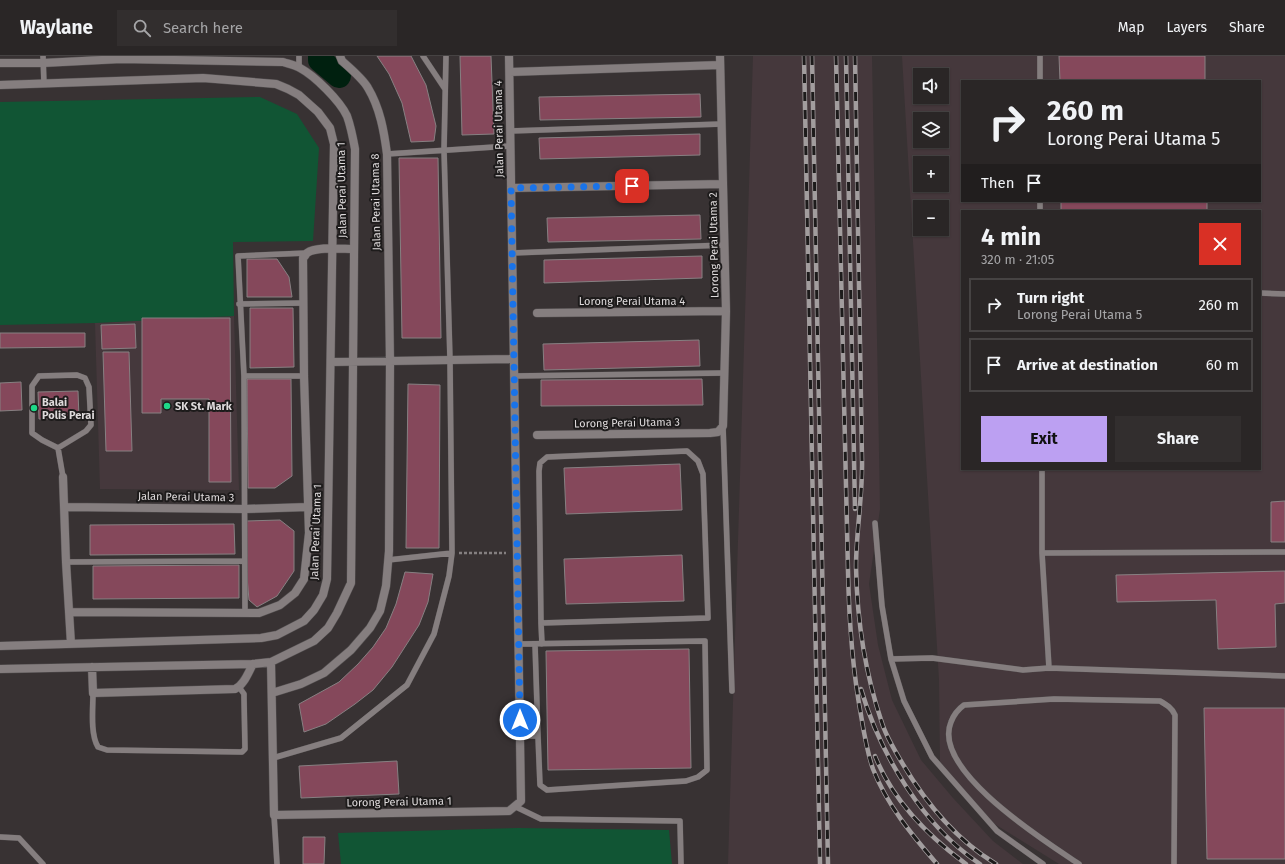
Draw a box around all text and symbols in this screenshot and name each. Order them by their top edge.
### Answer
search box [117,10,397,46]
text: Waylane [20,16,93,39]
icon: search [131,17,153,39]
text: Search here [163,19,243,37]
text: Map [1118,19,1144,36]
text: Layers [1166,19,1207,36]
text: Share [1229,19,1265,36]
map controls [913,68,949,236]
button: sound [913,68,949,104]
street label: Jalan Perai Utama 4 [492,80,506,178]
text: 260 m [1047,94,1124,127]
icon: right [981,96,1033,148]
button: layers [913,112,949,148]
text: Lorong Perai Utama 5 [1047,128,1220,150]
street label: Jalan Perai Utama 1 [335,142,349,238]
street label: Jalan Perai Utama 8 [369,153,383,251]
button: + [913,156,949,192]
pin [615,169,649,203]
icon: arrive [1023,172,1045,194]
text: Then [981,174,1015,192]
icon: arrive [621,175,643,197]
street label: Lorong Perai Utama 2 [707,192,721,298]
button: − [913,200,949,236]
text: 4 min [981,223,1041,251]
button: close [1199,223,1241,265]
text: 320 m · 21:05 [981,252,1054,267]
text: Turn right [1017,289,1084,307]
icon: right [983,294,1005,316]
street label: Lorong Perai Utama 4 [579,295,685,308]
text: 260 m [1198,296,1239,314]
text: Lorong Perai Utama 5 [1017,307,1142,322]
icon: arrive [983,354,1005,376]
text: Arrive at destination [1017,356,1158,374]
text: 60 m [1206,356,1239,374]
place label: Balai Polis Perai [42,396,94,422]
place label: SK St. Mark [175,400,233,413]
marker: SK St. Mark [162,401,172,411]
marker: Balai Polis Perai [29,403,39,413]
street label: Lorong Perai Utama 3 [574,416,680,430]
button: Exit [981,416,1107,462]
button: Share [1115,416,1241,462]
street label: Jalan Perai Utama 1 [308,484,324,580]
street label: Jalan Perai Utama 3 [138,490,234,504]
position arrow [499,699,541,741]
street label: Lorong Perai Utama 1 [346,795,452,809]

